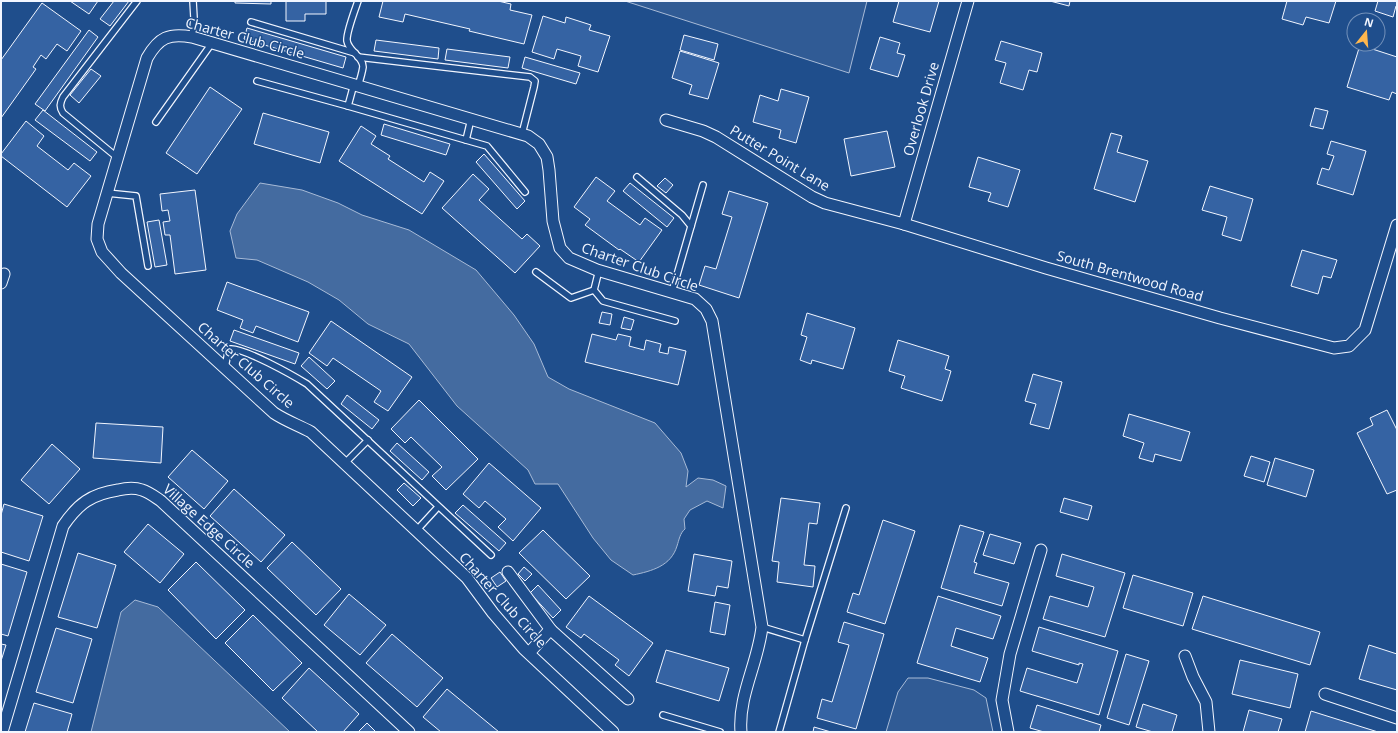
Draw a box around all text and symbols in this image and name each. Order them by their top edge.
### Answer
street label: Charter Club Circle [184,12,307,63]
north arrow [1346,12,1386,52]
text: N [1363,13,1376,30]
street label: Overlook Drive [898,59,943,158]
street label: Putter Point Lane [727,120,834,195]
street label: Charter Club Circle [579,238,701,295]
street label: South Brentwood Road [1055,246,1206,306]
street label: Charter Club Circle [194,317,299,412]
street label: Village Edge Circle [159,479,259,572]
street label: Charter Club Circle [455,548,551,652]

